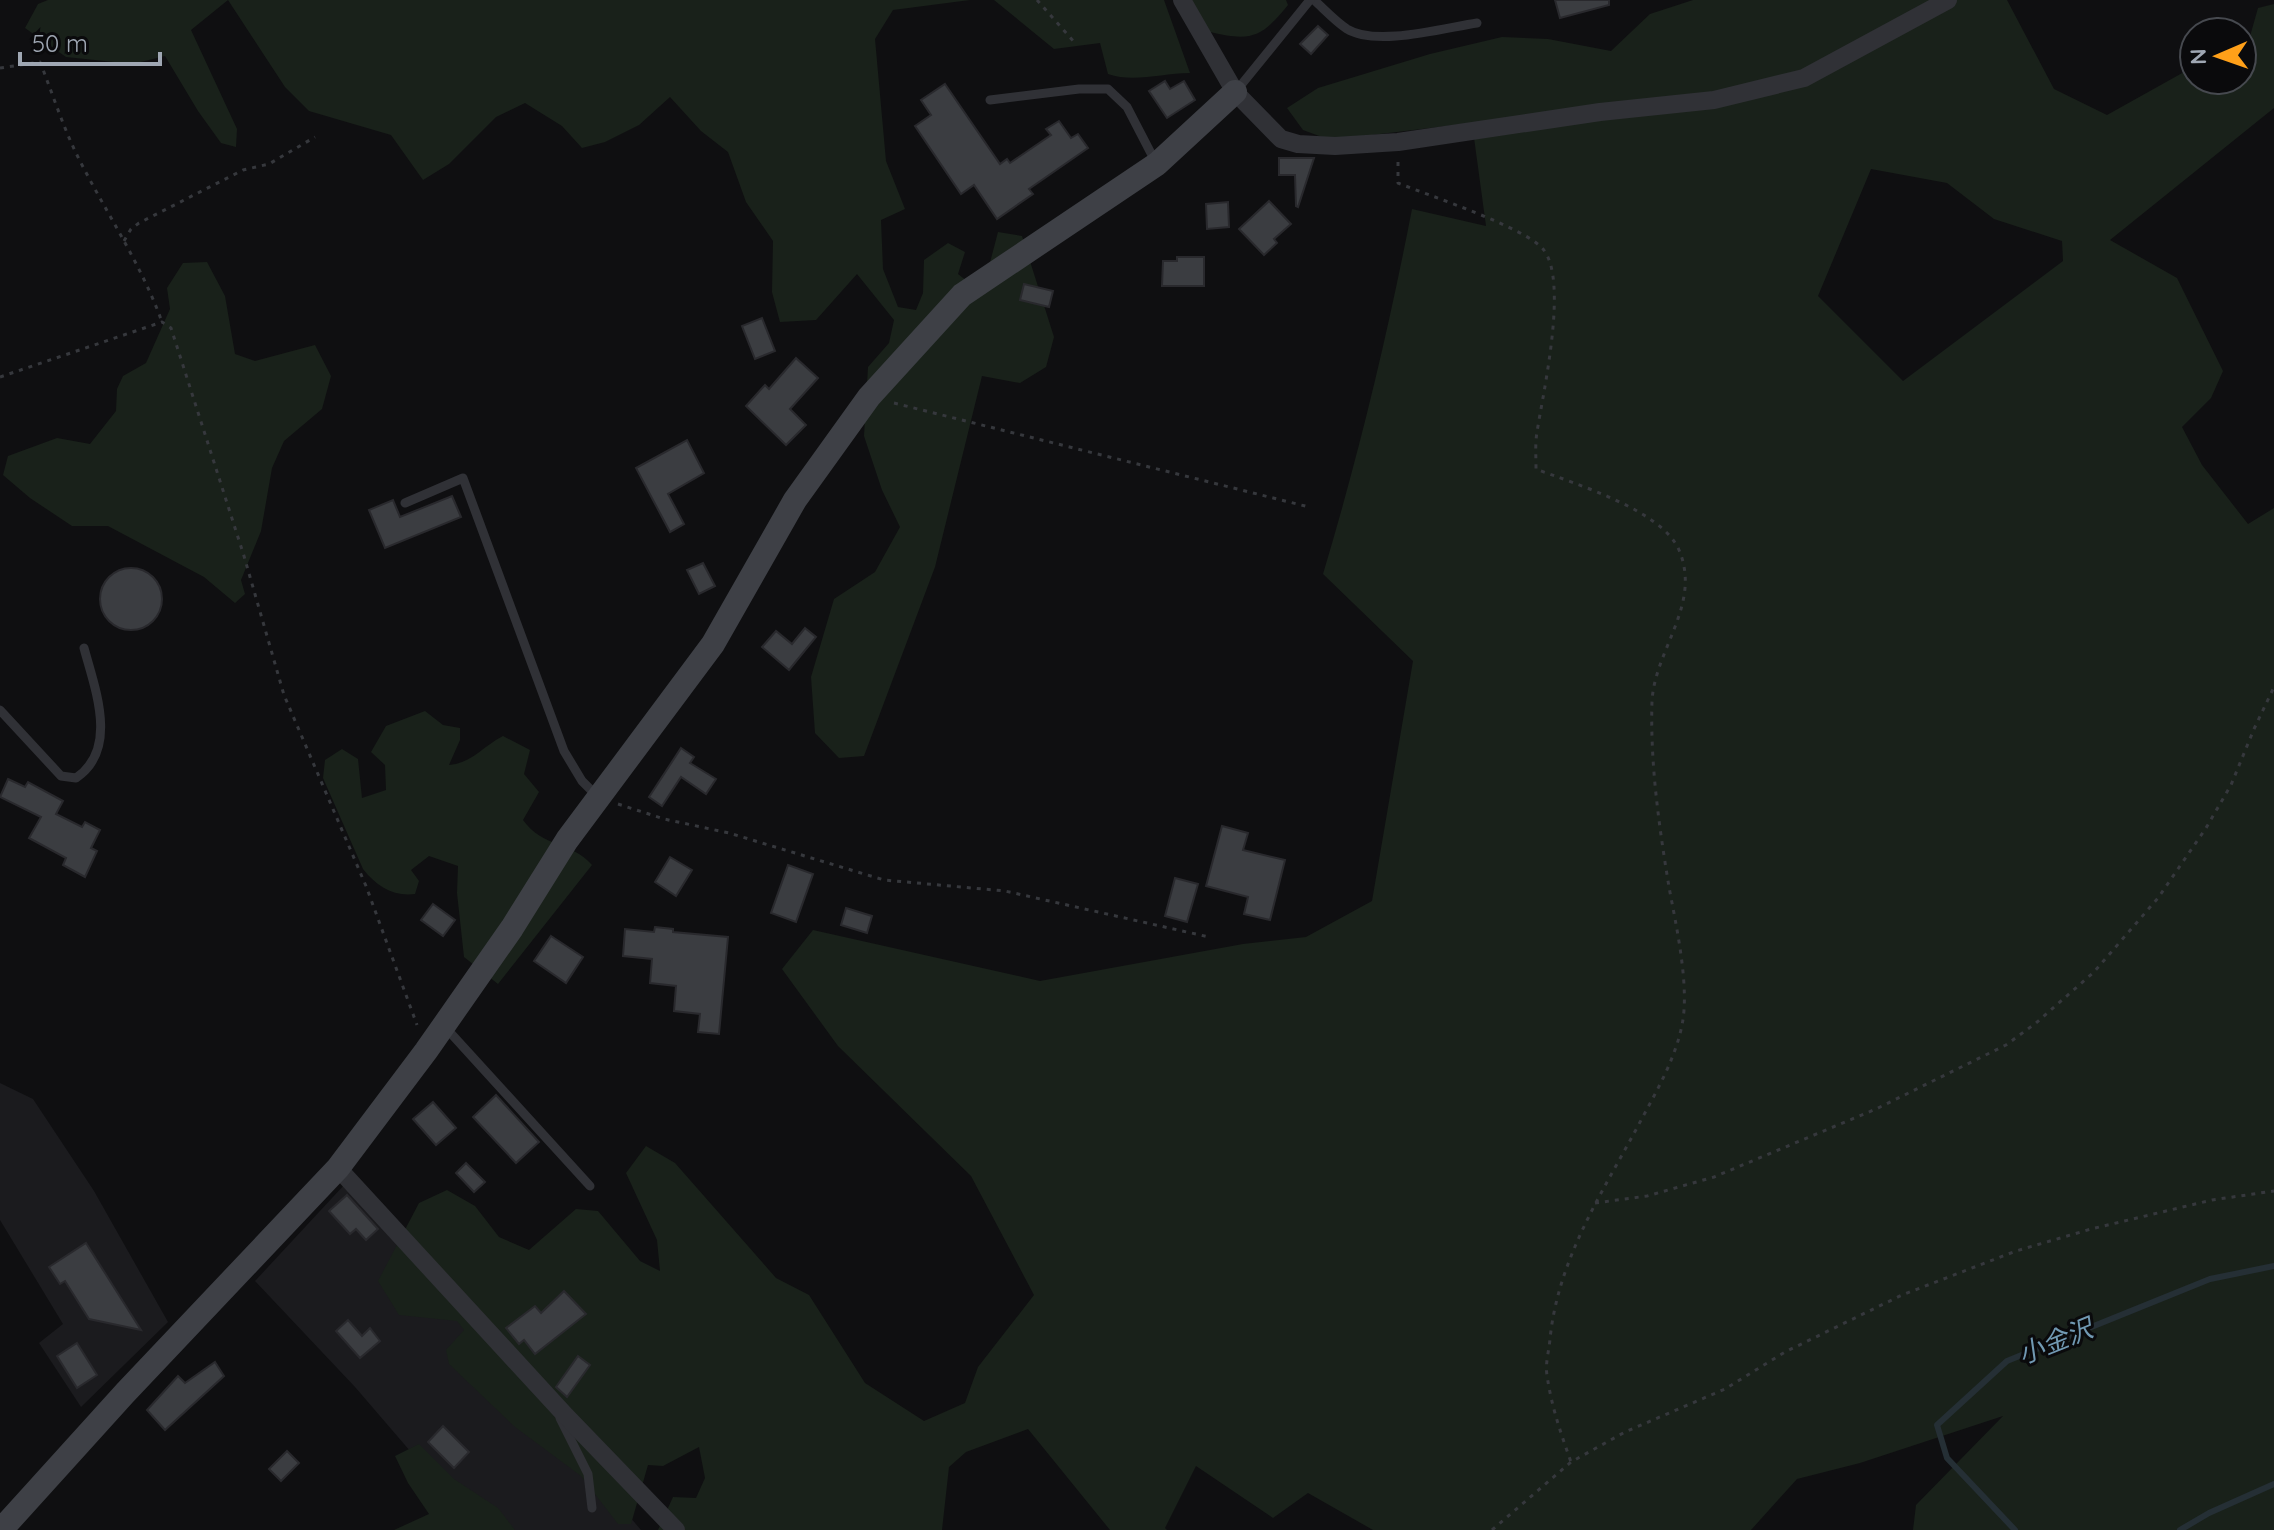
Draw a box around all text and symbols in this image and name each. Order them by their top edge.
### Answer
scale bar [20,16,160,66]
north arrow [2178,16,2258,96]
text: 50 m [32,28,88,58]
text: N [2184,48,2212,65]
water label: 小金沢 [2013,1310,2100,1371]

